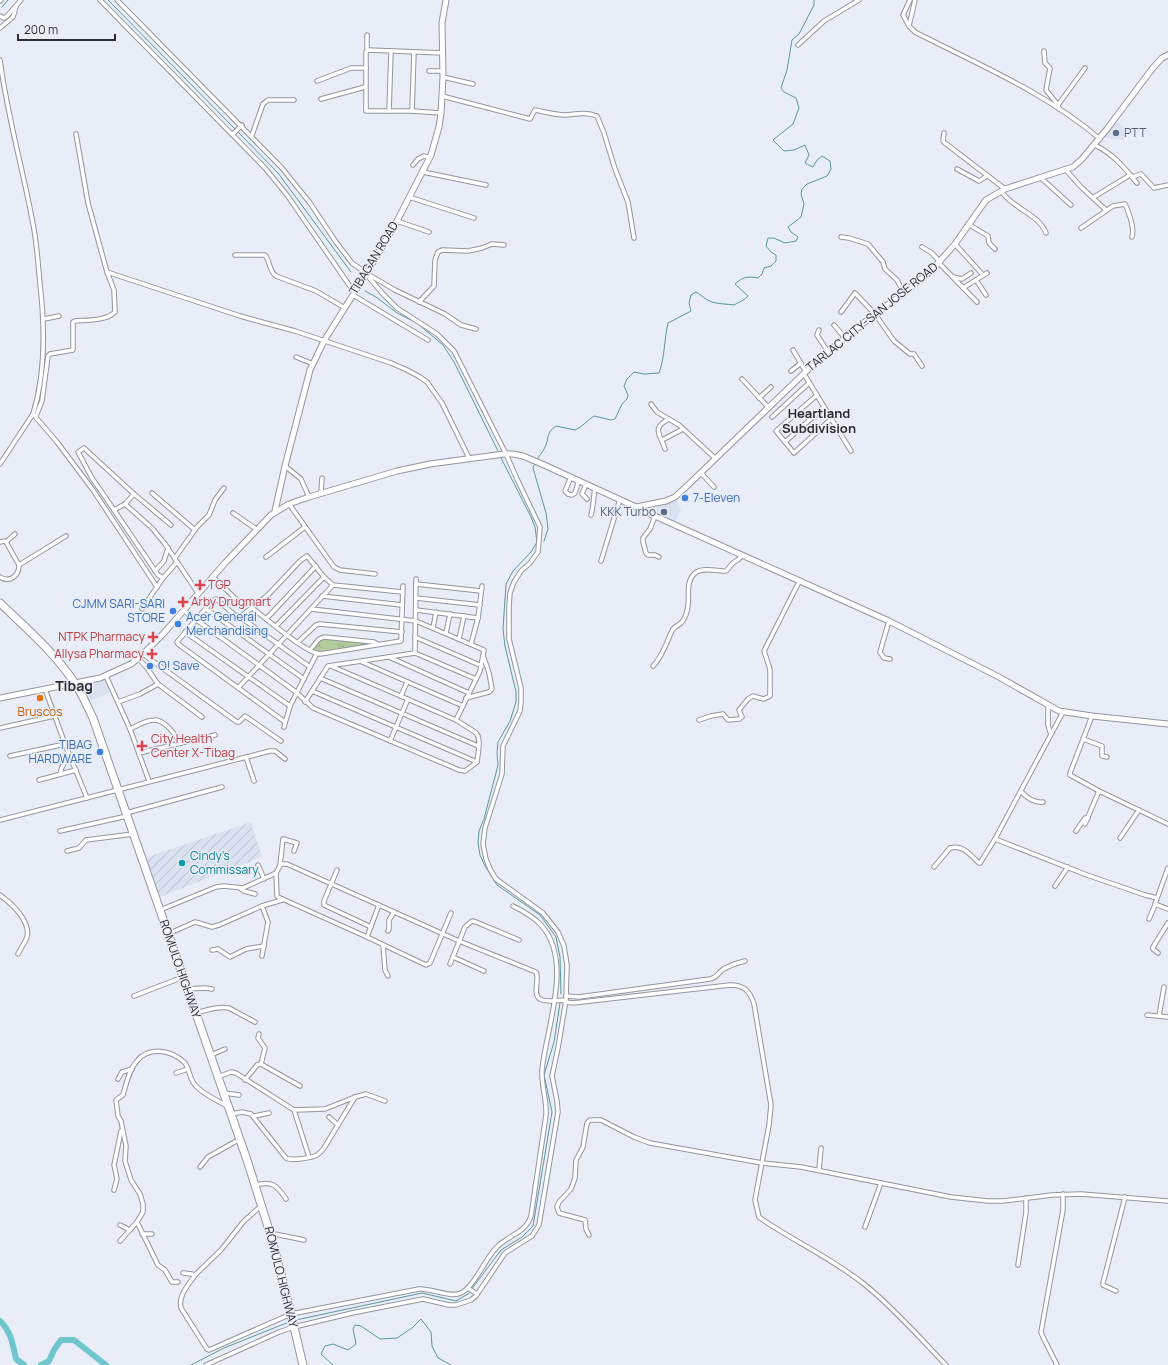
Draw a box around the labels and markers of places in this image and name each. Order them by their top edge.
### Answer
place label: PTT [1124,124,1147,141]
marker: PTT [1111,128,1121,138]
place label: 7-Eleven [693,489,740,506]
marker: 7-Eleven [680,493,690,503]
place label: KKK Turbo [600,503,656,520]
marker: KKK Turbo [659,507,669,517]
place label: TGP [208,576,231,593]
marker: TGP [195,580,205,590]
place label: Arby Drugmart [191,593,271,610]
place label: CJMM SARI-SARI STORE [73,595,165,626]
marker: Arby Drugmart [178,597,188,607]
marker: CJMM SARI-SARI STORE [168,606,178,616]
place label: Acer General Merchandising [186,608,268,639]
marker: Acer General Merchandising [173,619,183,629]
place label: NTPK Pharmacy [58,628,146,645]
marker: NTPK Pharmacy [148,632,158,642]
place label: Allysa Pharmacy [54,645,145,662]
marker: Allysa Pharmacy [147,649,157,659]
place label: O! Save [158,657,200,674]
marker: O! Save [145,661,155,671]
marker: Bruscos [35,693,45,703]
place label: Bruscos [18,703,62,720]
place label: City Health Center X-Tibag [151,730,235,761]
place label: TIBAG HARDWARE [29,736,93,767]
marker: City Health Center X-Tibag [136,740,148,752]
marker: TIBAG HARDWARE [95,747,105,757]
place label: Cindy's Commissary [190,847,259,878]
marker: Cindy's Commissary [177,858,187,868]

